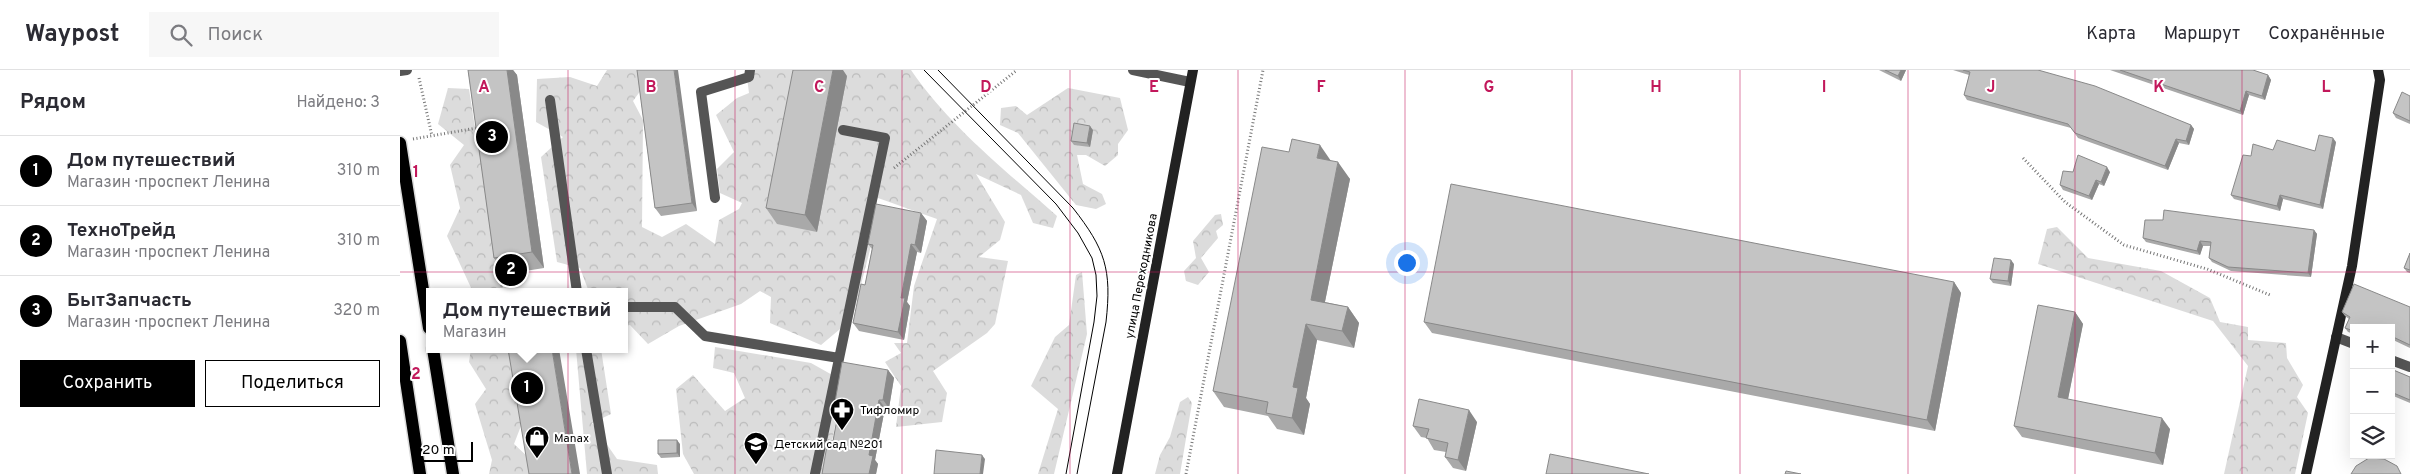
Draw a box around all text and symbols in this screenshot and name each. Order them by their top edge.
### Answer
search box [149,12,499,57]
text: Waypost [25,20,119,50]
icon: search [167,21,195,49]
text: Поиск [207,23,263,47]
text: Карта [2086,23,2136,46]
text: Маршрут [2164,23,2240,46]
text: Сохранённые [2268,23,2385,46]
text: A [478,78,490,98]
text: B [645,78,657,98]
text: C [814,78,824,98]
text: D [980,78,992,98]
text: E [1149,78,1159,98]
text: F [1316,78,1326,98]
text: G [1484,78,1494,98]
text: H [1650,78,1662,98]
text: I [1822,78,1826,98]
text: J [1987,78,1995,98]
text: K [2153,78,2165,98]
text: L [2321,78,2331,98]
text: Рядом [20,89,86,116]
text: Найдено: 3 [296,93,380,113]
pin: 3 [476,118,508,156]
text: Дом путешествий [67,149,236,173]
text: 1 [33,161,39,181]
text: 310 m [337,161,380,181]
text: 1 [413,163,419,183]
text: Магазин · проспект Ленина [67,173,270,193]
street label: улица Переходникова [1122,212,1162,340]
text: ТехноТрейд [67,219,176,243]
text: 2 [31,231,41,251]
text: 310 m [337,231,380,251]
text: Магазин · проспект Ленина [67,243,270,263]
your location [1394,250,1420,276]
pin: 2 [495,251,527,289]
popup [426,288,628,353]
text: БытЗапчасть [67,289,192,313]
text: Дом путешествий [443,299,611,323]
text: 3 [31,301,41,321]
text: 320 m [333,301,380,321]
text: Магазин · проспект Ленина [67,313,270,333]
text: Магазин [443,323,507,343]
map controls [2350,324,2395,459]
button: + [2350,324,2395,369]
button: Сохранить [20,360,195,407]
button: Поделиться [205,360,380,407]
text: 2 [411,365,421,385]
pin: 1 [511,369,543,407]
button: − [2350,369,2395,414]
pharmacy icon: Тифломир [829,397,855,431]
place label: Тифломир [860,403,919,419]
button: layers [2350,414,2395,459]
shop icon: Manax [524,425,550,459]
place label: Manax [554,431,589,447]
school or university icon: Детский сад №201 [743,431,769,465]
place label: Детский сад №201 [774,437,883,453]
scale bar [415,439,472,462]
text: 20 m [422,442,455,459]

